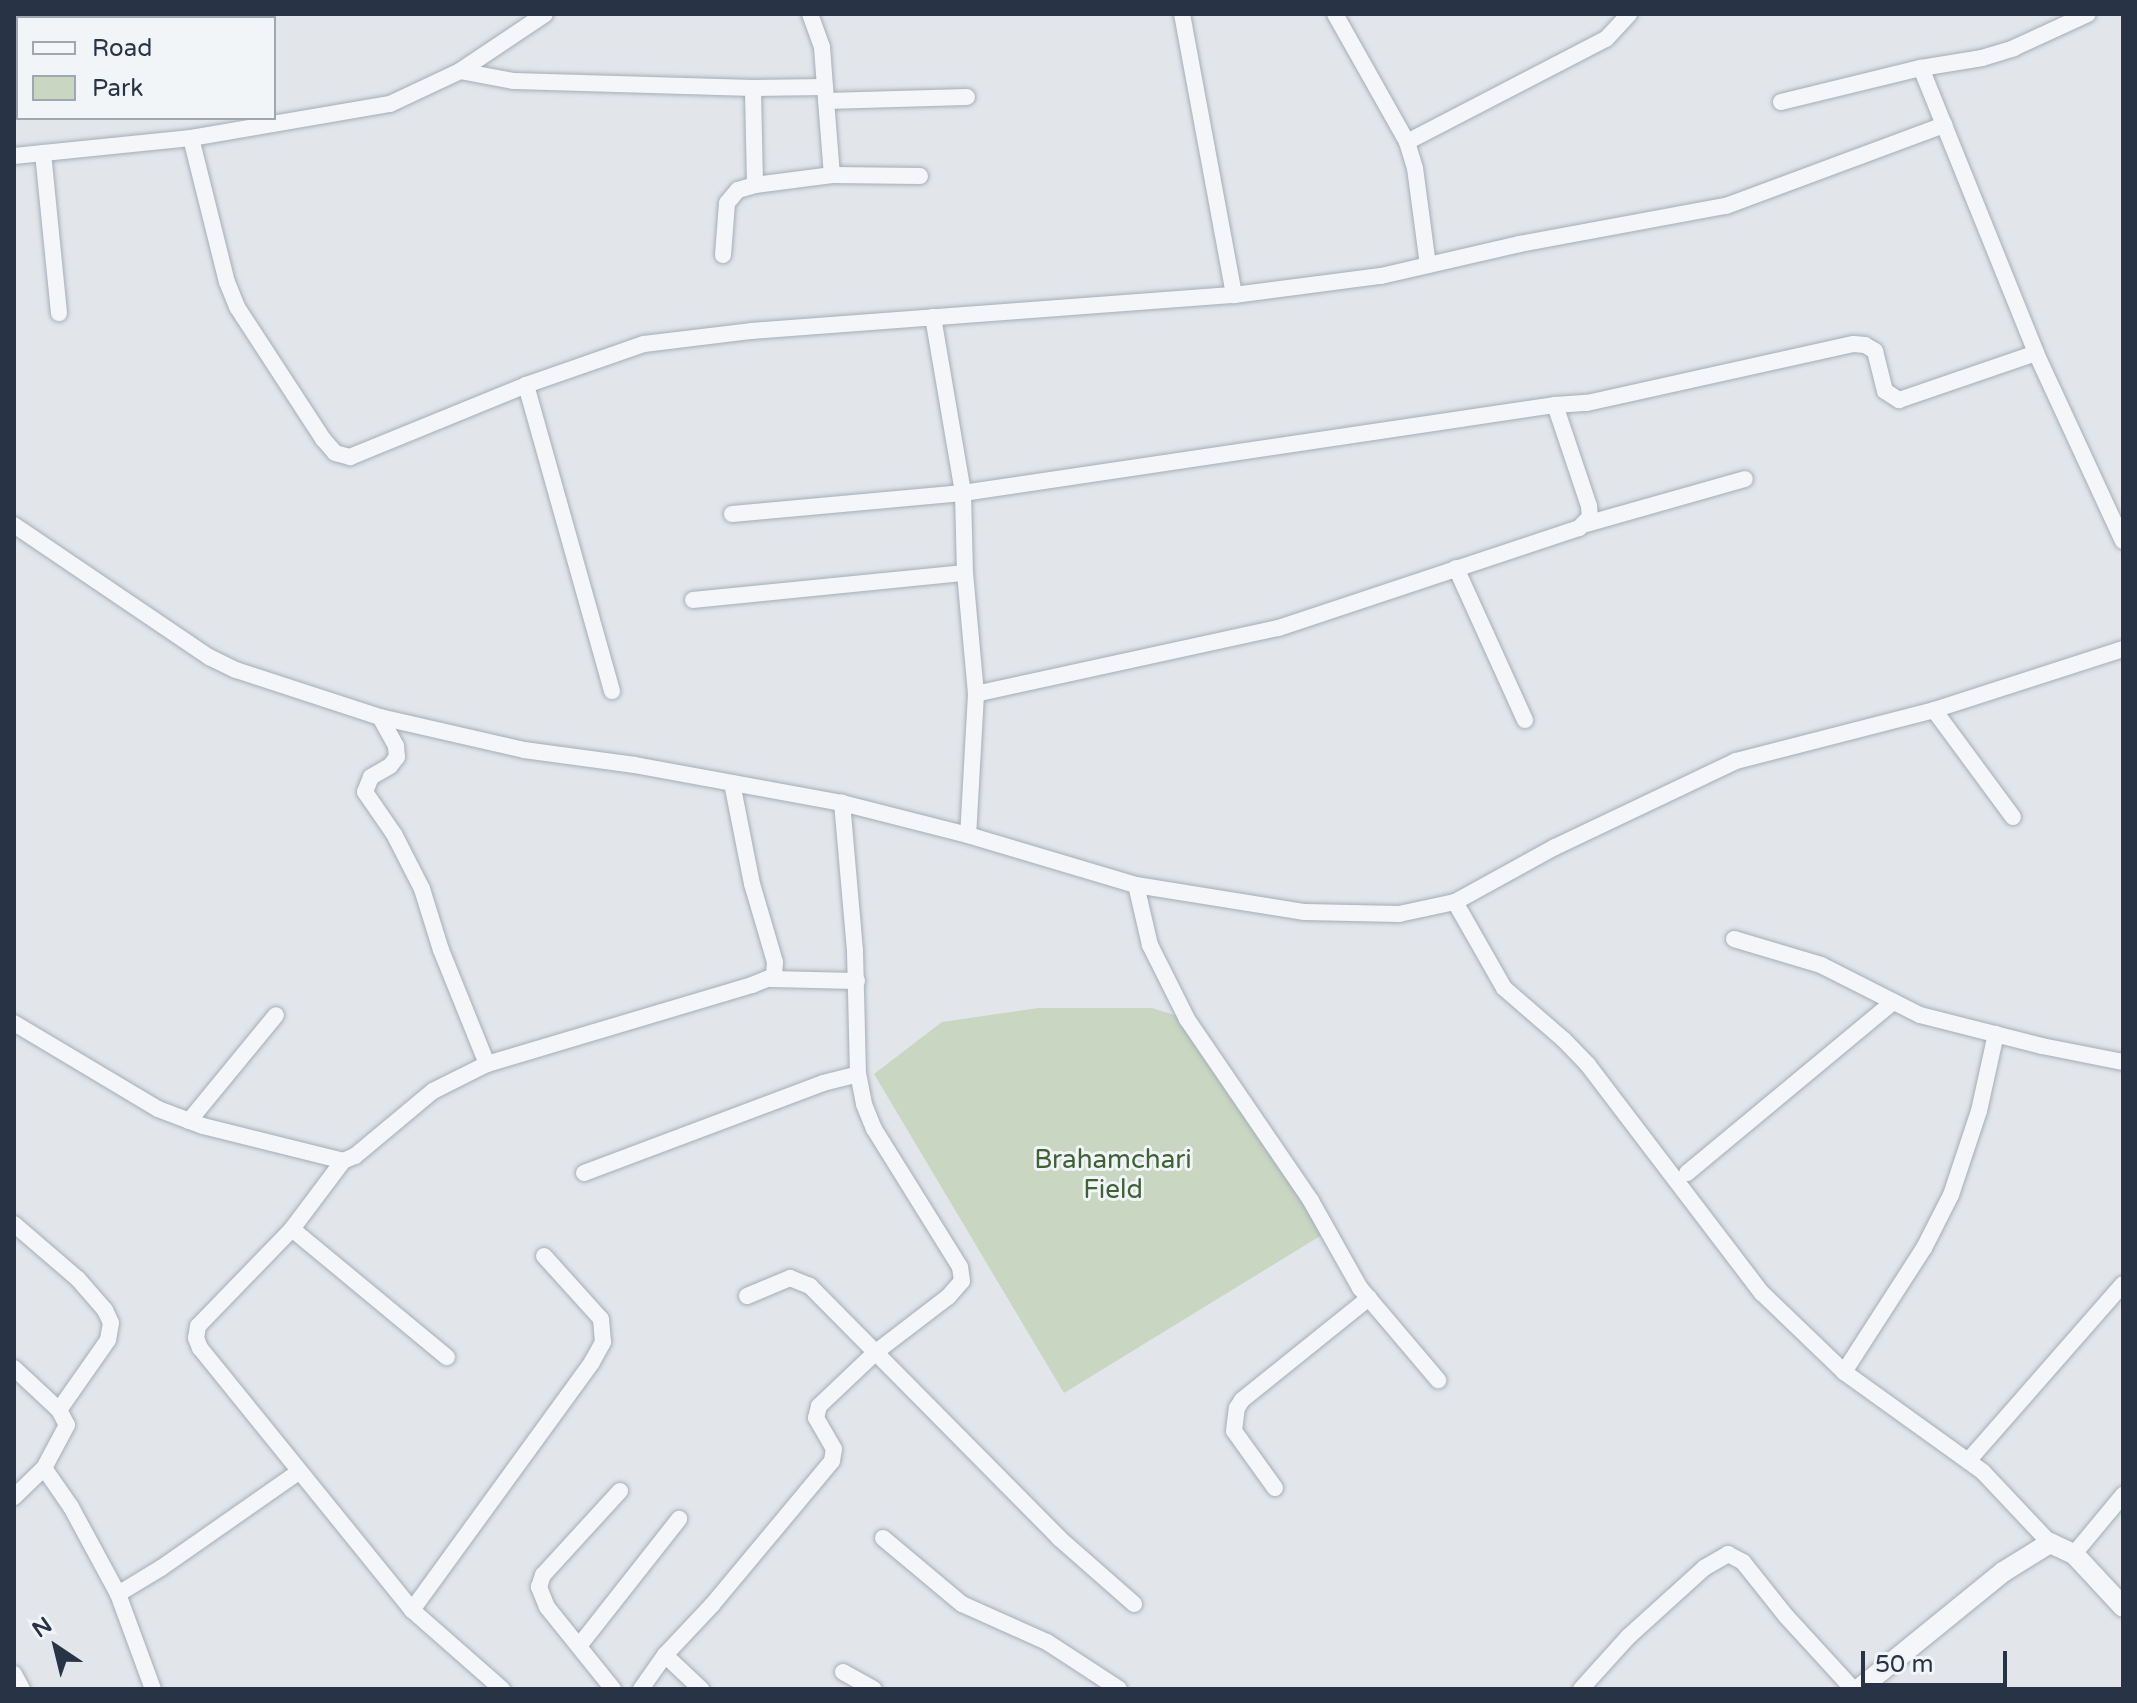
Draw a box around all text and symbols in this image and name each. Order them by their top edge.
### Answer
legend [16,16,276,120]
text: Road [92,34,152,63]
text: Park [92,74,143,103]
park label: Brahamchari Field [1034,1144,1192,1206]
north arrow [16,1607,96,1687]
text: N [28,1612,57,1643]
scale bar [1865,1635,2011,1685]
text: 50 m [1875,1650,1933,1679]

